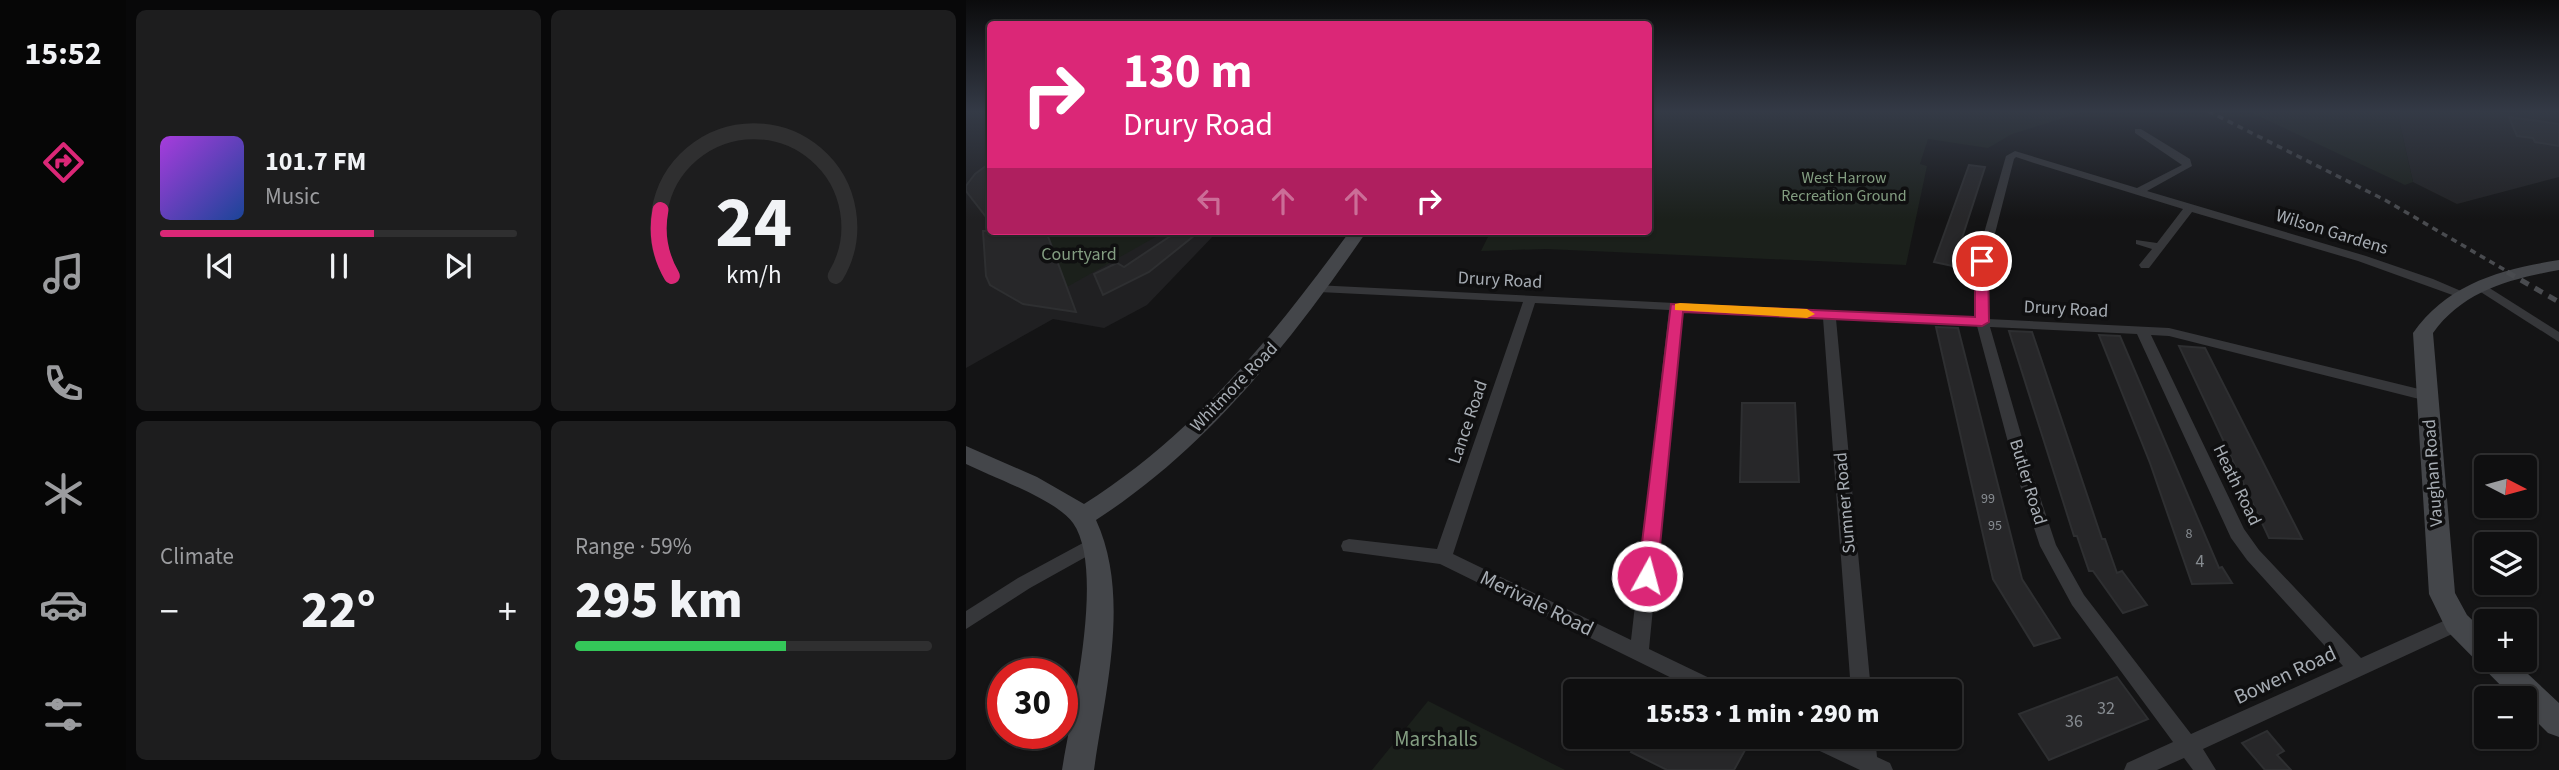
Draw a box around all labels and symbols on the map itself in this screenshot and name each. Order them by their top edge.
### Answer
park label: West Harrow Recreation Ground [1781,167,1907,207]
street label: Wilson Gardens [2273,203,2391,261]
pin [1952,231,2012,291]
park label: Courtyard [1041,242,1117,267]
street label: Drury Road [1457,265,1543,295]
street label: Drury Road [2023,294,2109,324]
street label: Whitmore Road [1185,336,1283,438]
street label: Lance Road [1442,377,1494,467]
street label: Vaughan Road [2417,418,2449,528]
street label: Butler Road [2003,436,2053,528]
street label: Heath Road [2207,440,2267,530]
street label: Sumner Road [1828,451,1862,555]
north arrow [2474,455,2538,518]
house number: 99 [1981,489,1995,509]
house number: 95 [1988,516,2002,536]
house number: 8 [2186,524,2193,544]
position arrow [1610,539,1684,613]
house number: 4 [2196,549,2205,574]
street label: Merivale Road [1475,563,1599,643]
street label: Bowen Road [2229,638,2341,712]
speed limit sign: 30 [987,658,1078,749]
house number: 32 [2097,696,2115,721]
house number: 36 [2065,709,2083,734]
park label: Marshalls [1394,724,1478,754]

